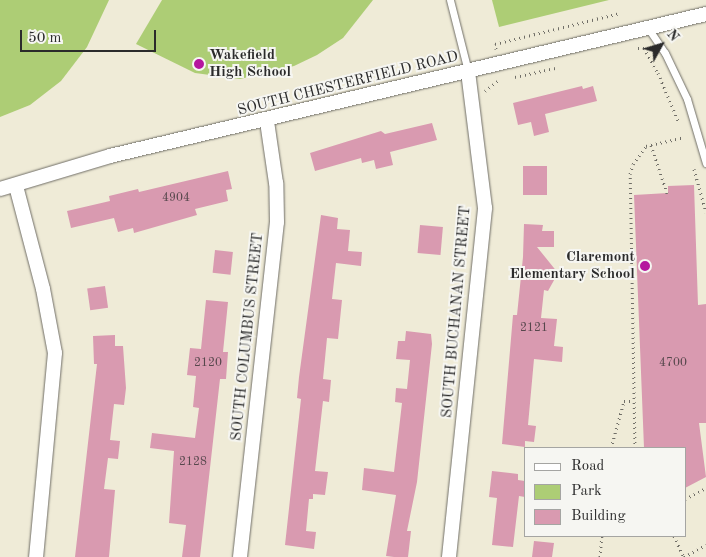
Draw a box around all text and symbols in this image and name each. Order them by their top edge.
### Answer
scale bar [22,20,159,52]
north arrow [636,20,686,70]
text: N [664,27,681,44]
text: 50 m [28,31,62,46]
place label: Wakefield High School [209,46,291,81]
street label: SOUTH CHESTERFIELD ROAD [236,48,460,120]
marker: Wakefield High School [193,58,205,70]
house number: 4904 [162,192,190,206]
street label: SOUTH BUCHANAN STREET [439,205,475,419]
street label: SOUTH COLUMBUS STREET [228,232,268,442]
place label: Claremont Elementary School [509,248,635,283]
marker: Claremont Elementary School [639,260,651,272]
house number: 2121 [520,322,548,336]
house number: 2120 [194,357,222,371]
house number: 4700 [659,357,687,371]
legend [524,447,686,537]
house number: 2128 [179,456,207,470]
text: Road [571,459,604,474]
text: Park [571,484,602,499]
text: Building [571,509,626,524]

